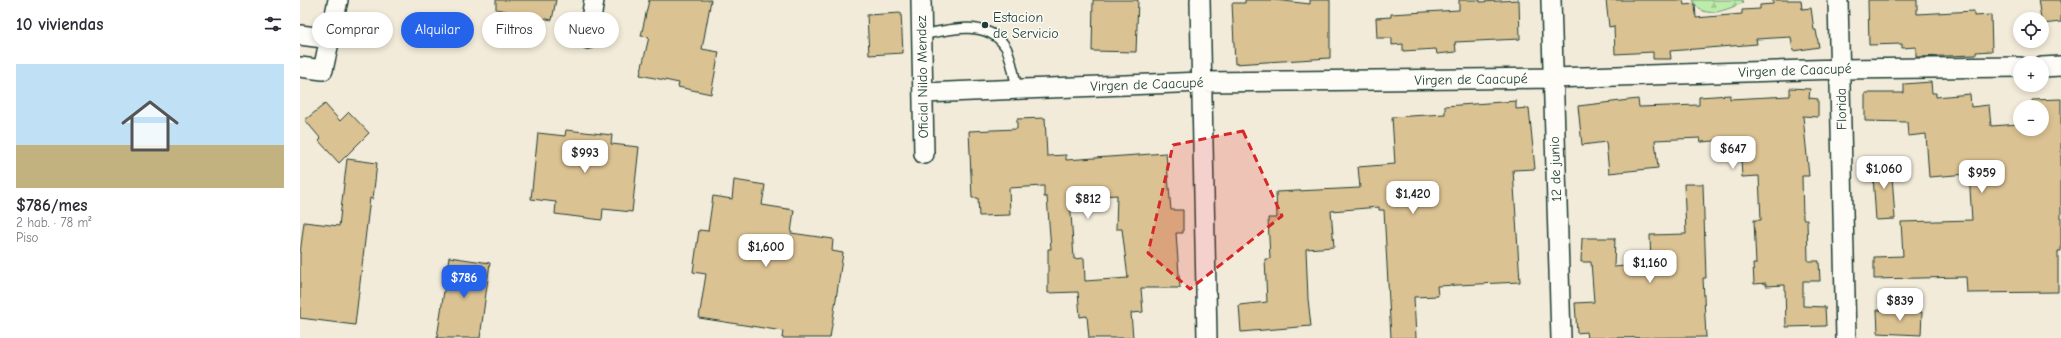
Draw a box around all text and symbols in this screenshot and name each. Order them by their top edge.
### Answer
place label: Estacion de Servicio [993,9,1059,42]
chip: Comprar [312,12,393,48]
chip: Alquilar [401,12,474,48]
chip: Filtros [482,12,546,48]
chip: Nuevo [554,12,619,48]
map controls [2013,12,2049,136]
button: locate [2013,12,2049,48]
icon: filters [262,13,284,35]
text: 10 viviendas [16,15,103,34]
street label: Oficial Nildo Mendez [913,15,932,139]
marker: Estacion de Servicio [980,20,990,30]
button: + [2013,56,2049,92]
street label: Virgen de Caacupé [1738,60,1852,81]
street label: Virgen de Caacupé [1414,70,1528,89]
street label: Virgen de Caacupé [1090,74,1204,95]
street label: Florida [1833,88,1850,130]
icon: home [114,90,186,162]
button: − [2013,100,2049,136]
street label: 12 de junio [1546,136,1565,202]
pin: $647 [1709,136,1757,170]
pin: $993 [561,140,609,174]
text: $647 [1720,141,1746,156]
text: $993 [571,145,599,160]
pin: $1,060 [1851,156,1917,190]
pin: $959 [1958,160,2006,194]
text: $1,060 [1865,161,1903,176]
text: $959 [1968,165,1996,180]
pin: $1,420 [1380,181,1446,215]
pin: $812 [1064,186,1112,220]
text: $1,420 [1395,186,1431,201]
text: $812 [1075,191,1101,206]
text: $786/mes [16,196,88,215]
text: 2 hab. · 78 m² [16,215,92,230]
text: Piso [16,230,38,245]
pin: $1,600 [733,234,799,268]
text: $1,600 [747,239,785,254]
pin: $1,160 [1617,250,1683,284]
text: $1,160 [1633,255,1667,270]
pin: $786 [440,265,488,299]
text: $786 [451,270,477,285]
pin: $839 [1876,288,1924,322]
text: $839 [1886,293,1914,308]

